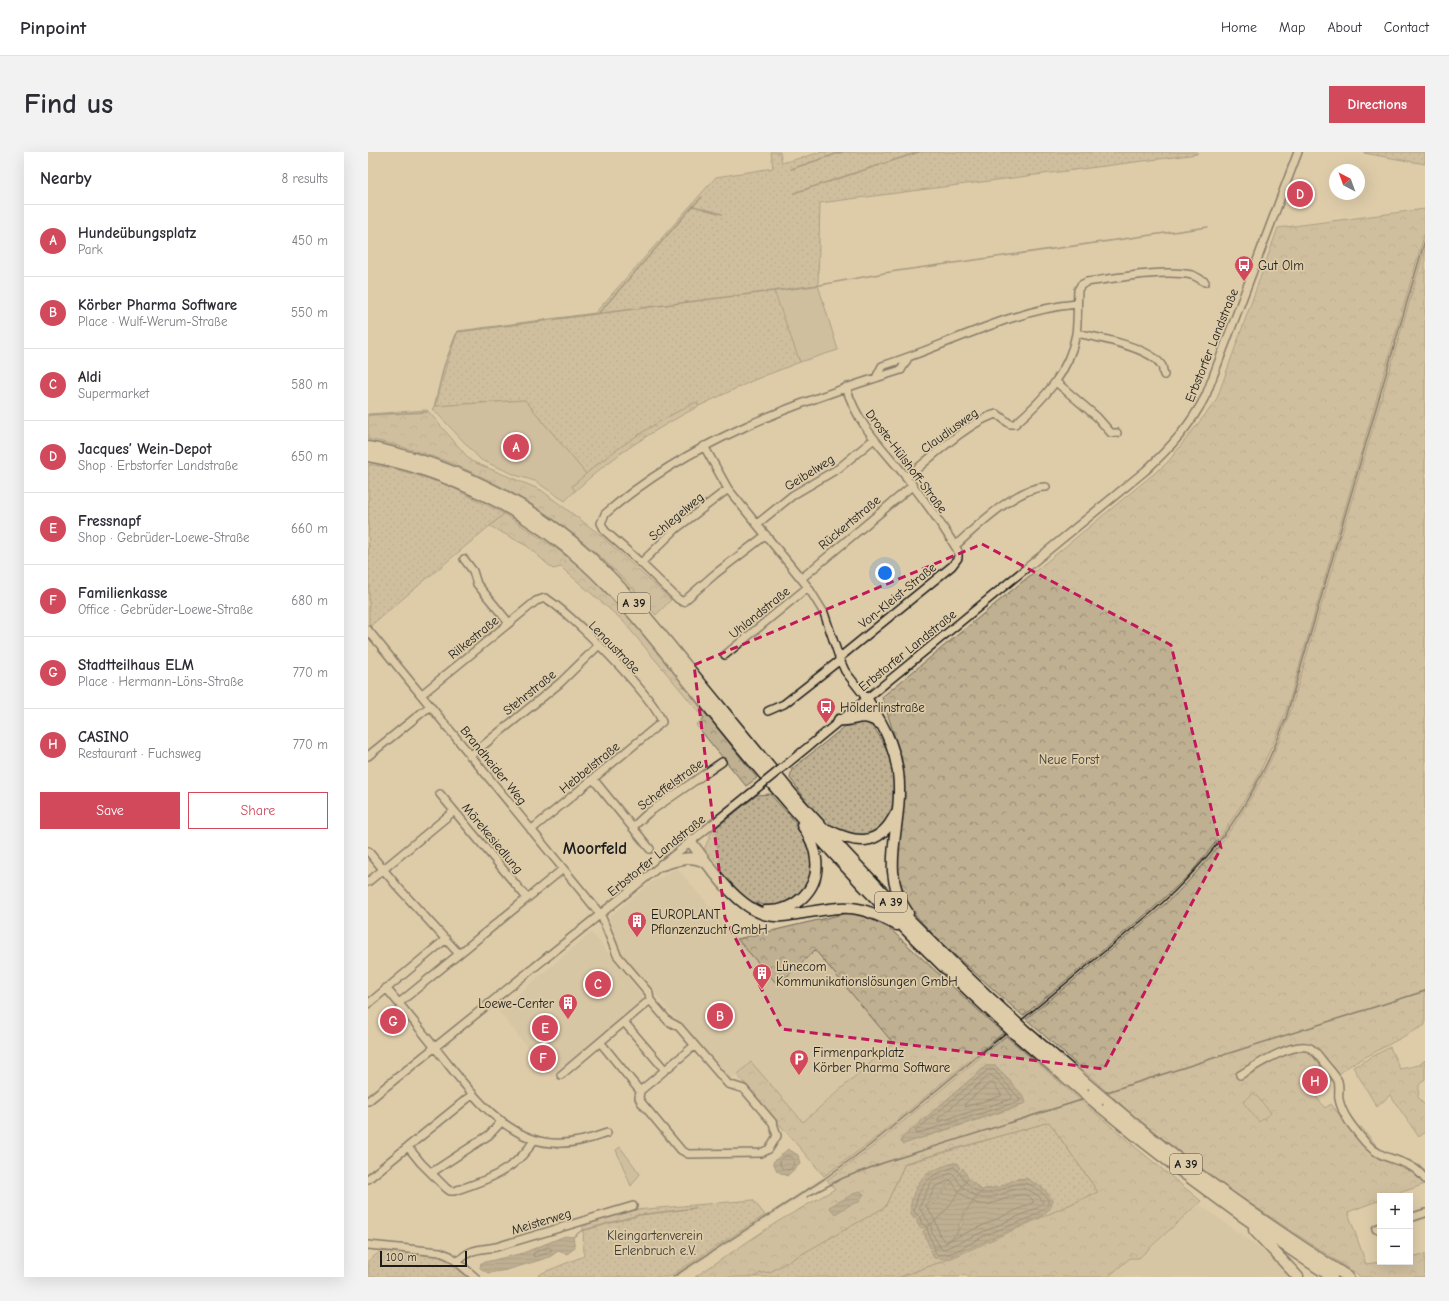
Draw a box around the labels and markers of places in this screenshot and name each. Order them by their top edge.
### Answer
pin: D [1287,179,1313,209]
bus stop icon: Gut Olm [1233,254,1255,282]
place label: Gut Olm [1258,258,1304,273]
pin: A [503,432,529,462]
bus stop icon: Hölderlinstraße [815,696,837,724]
place label: Hölderlinstraße [840,700,925,715]
place label: EUROPLANT Pflanzenzucht GmbH [651,907,768,937]
building icon: EUROPLANT Pflanzenzucht GmbH [626,910,648,938]
place label: Lünecom Kommunikationslösungen GmbH [776,959,958,989]
building icon: Lünecom Kommunikationslösungen GmbH [751,962,773,990]
pin: C [585,969,611,999]
building icon: Loewe-Center [557,992,579,1020]
place label: Loewe-Center [478,996,555,1011]
pin: B [707,1001,733,1031]
pin: G [380,1006,406,1036]
pin: E [532,1013,558,1043]
pin: F [530,1043,556,1073]
place label: Firmenparkplatz Körber Pharma Software [813,1045,951,1075]
parking icon: Firmenparkplatz Körber Pharma Software [788,1048,810,1076]
pin: H [1302,1066,1328,1096]

